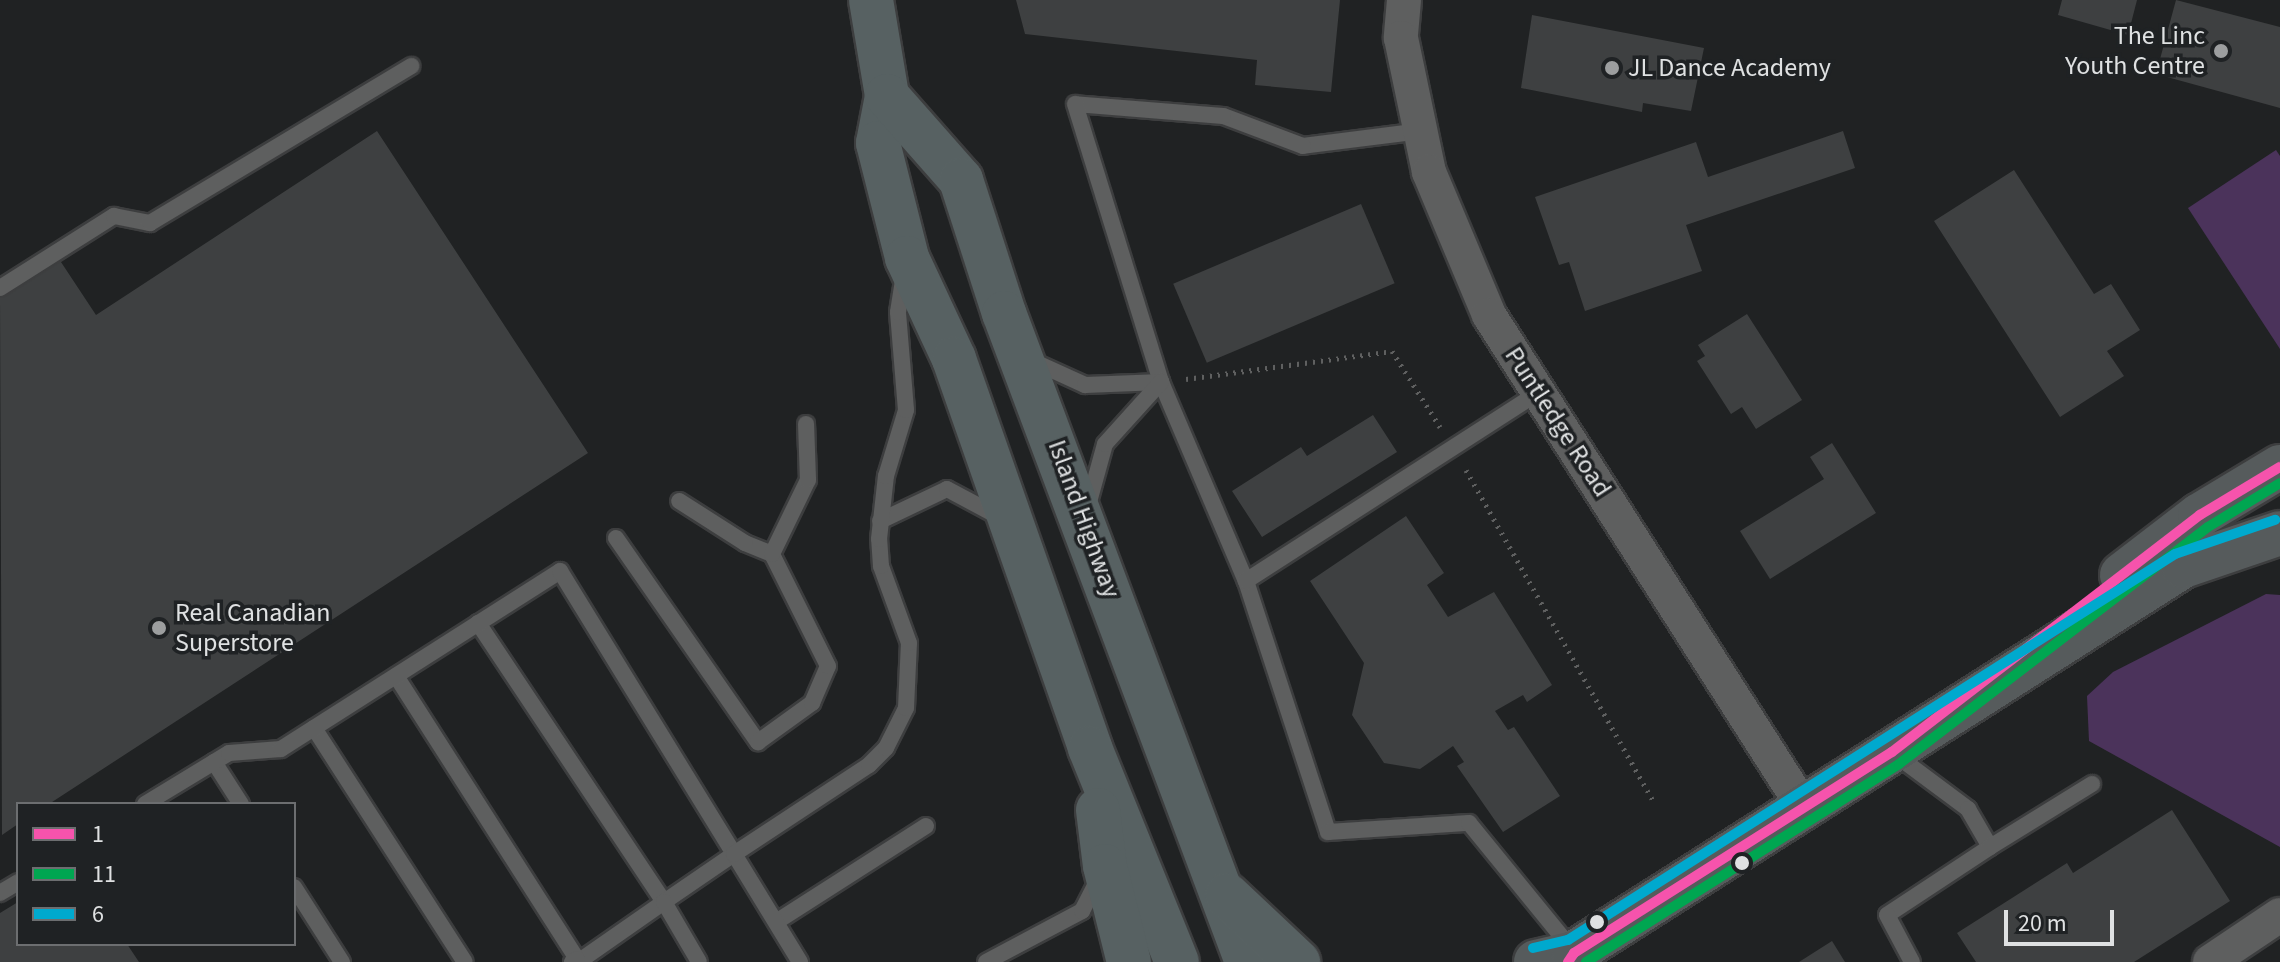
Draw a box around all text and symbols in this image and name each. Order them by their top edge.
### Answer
place label: The Linc Youth Centre [2065,20,2205,82]
marker: The Linc Youth Centre [2212,42,2230,60]
place label: JL Dance Academy [1628,52,1831,84]
marker: JL Dance Academy [1603,59,1621,77]
street label: Puntledge Road [1498,341,1618,503]
street label: Island Highway [1041,436,1127,602]
place label: Real Canadian Superstore [175,597,330,658]
marker: Real Canadian Superstore [150,619,168,637]
legend [16,802,296,946]
text: 1 [92,817,104,852]
unlabelled marker [1734,855,1750,871]
text: 11 [92,857,116,892]
scale bar [2008,894,2118,944]
text: 6 [92,897,104,932]
text: 20 m [2018,906,2067,941]
unlabelled marker [1589,914,1605,930]

